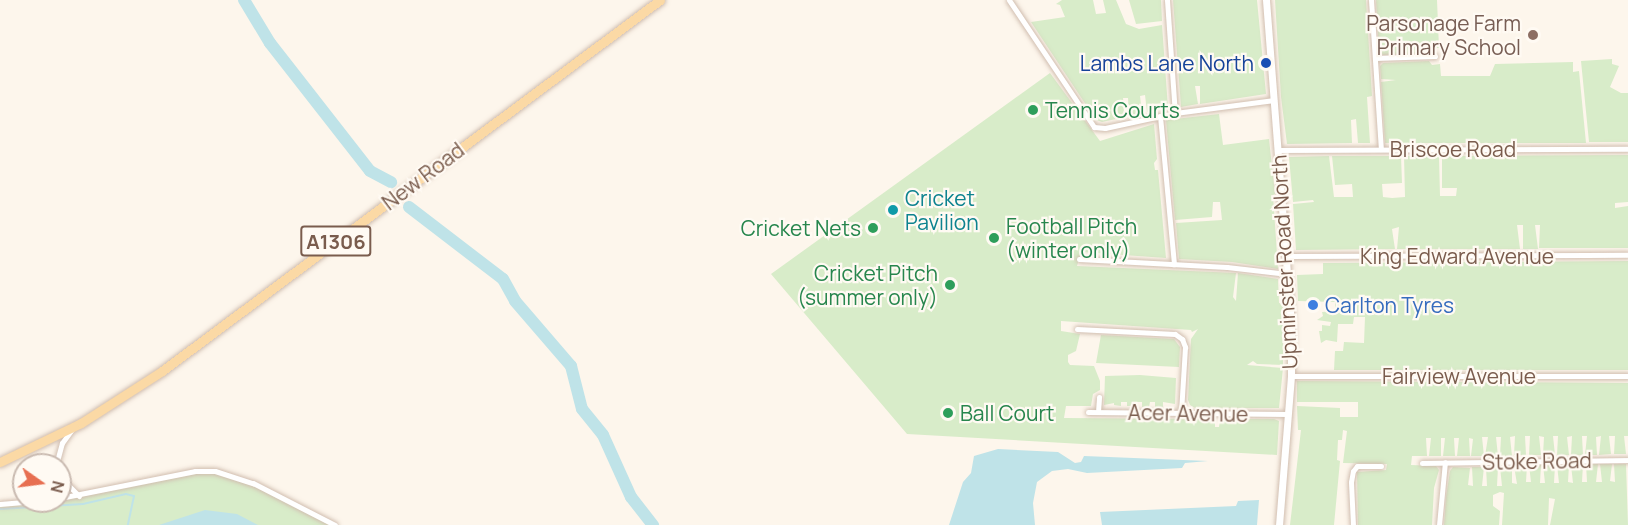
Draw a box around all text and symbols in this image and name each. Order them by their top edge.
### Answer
place label: Parsonage Farm Primary School [1366,10,1521,60]
marker: Parsonage Farm Primary School [1526,28,1540,42]
place label: Lambs Lane North [1080,50,1254,76]
marker: Lambs Lane North [1259,56,1273,70]
place label: Tennis Courts [1045,97,1180,123]
marker: Tennis Courts [1026,103,1040,117]
street label: Briscoe Road [1390,136,1516,162]
street label: New Road [377,137,469,215]
street label: Upminster Road North [1266,154,1302,370]
place label: Cricket Pavilion [905,185,979,235]
marker: Cricket Pavilion [886,203,900,217]
place label: Football Pitch (winter only) [1006,213,1137,263]
place label: Cricket Nets [741,215,861,241]
marker: Cricket Nets [866,221,880,235]
road number: A1306 [300,224,372,258]
marker: Football Pitch (winter only) [987,231,1001,245]
street label: King Edward Avenue [1360,243,1554,269]
place label: Cricket Pitch (summer only) [797,260,938,310]
marker: Cricket Pitch (summer only) [943,278,957,292]
place label: Carlton Tyres [1325,292,1454,318]
marker: Carlton Tyres [1306,298,1320,312]
street label: Fairview Avenue [1382,363,1536,389]
street label: Acer Avenue [1128,399,1248,427]
place label: Ball Court [960,400,1054,426]
marker: Ball Court [941,406,955,420]
street label: Stoke Road [1482,447,1592,475]
north arrow [12,453,72,513]
text: N [45,479,70,495]

